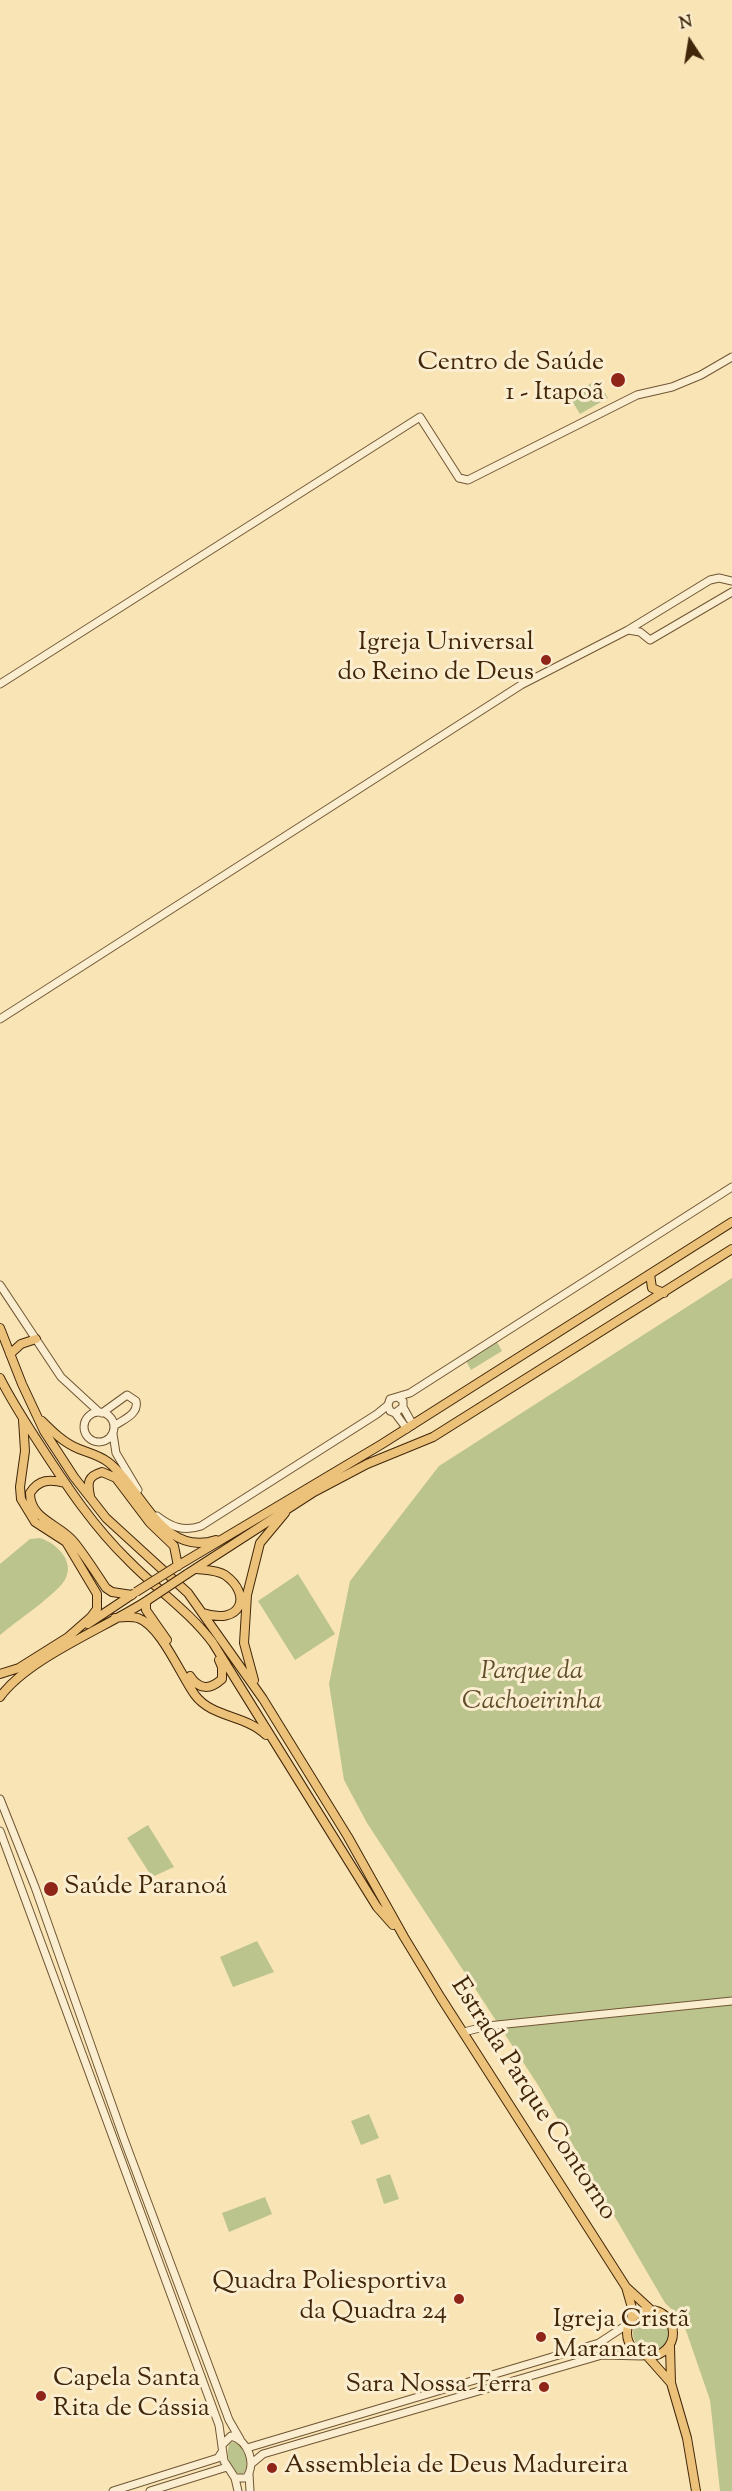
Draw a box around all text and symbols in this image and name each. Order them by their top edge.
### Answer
text: N [678,11,695,36]
north arrow [660,12,720,72]
place label: Centro de Saúde 1 - Itapoã [417,349,604,410]
marker: Centro de Saúde 1 - Itapoã [609,371,627,389]
place label: Igreja Universal do Reino de Deus [338,629,534,690]
marker: Igreja Universal do Reino de Deus [539,653,553,667]
park label: Parque da Cachoeirinha [462,1658,602,1720]
place label: Saúde Paranoá [64,1873,227,1905]
marker: Saúde Paranoá [42,1880,60,1898]
street label: Estrada Parque Contorno [442,1973,622,2227]
place label: Quadra Poliesportiva da Quadra 24 [212,2268,447,2330]
marker: Quadra Poliesportiva da Quadra 24 [452,2292,466,2306]
place label: Igreja Cristã Maranata [553,2306,689,2368]
marker: Igreja Cristã Maranata [534,2330,548,2344]
place label: Capela Santa Rita de Cássia [53,2365,210,2426]
place label: Sara Nossa Terra [345,2371,532,2403]
marker: Sara Nossa Terra [537,2380,551,2394]
marker: Capela Santa Rita de Cássia [34,2389,48,2403]
place label: Assembleia de Deus Madureira [284,2452,628,2484]
marker: Assembleia de Deus Madureira [265,2461,279,2475]

